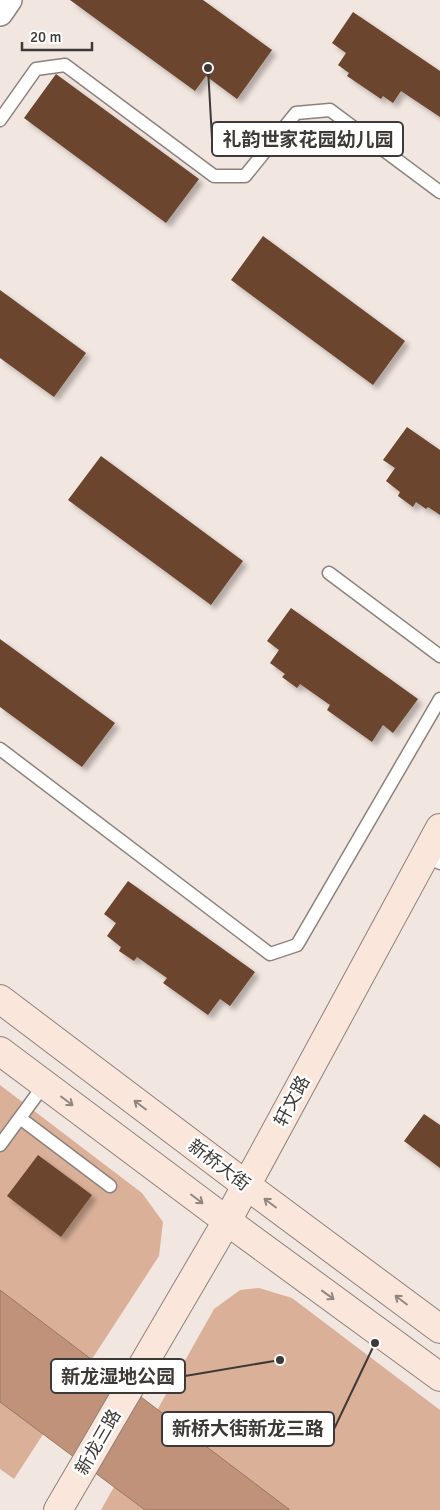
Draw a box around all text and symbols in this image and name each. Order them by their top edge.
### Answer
scale bar [22,20,92,52]
text: 20 m [30,28,61,46]
callout: 礼韵世家花园幼儿园 [212,122,403,156]
text: 礼韵世家花园幼儿园 [222,128,394,152]
street label: 轩文路 [270,1072,314,1130]
one-way arrow [60,1096,73,1107]
one-way arrow [134,1100,147,1111]
street label: 新桥大街 [184,1135,254,1195]
one-way arrow [190,1194,204,1204]
one-way arrow [263,1198,277,1208]
one-way arrow [321,1290,335,1300]
one-way arrow [394,1295,408,1305]
callout: 新龙湿地公园 [51,1359,185,1393]
text: 新龙湿地公园 [61,1365,175,1389]
street label: 新龙三路 [70,1405,126,1479]
callout: 新桥大街新龙三路 [162,1412,334,1446]
text: 新桥大街新龙三路 [172,1417,324,1441]

